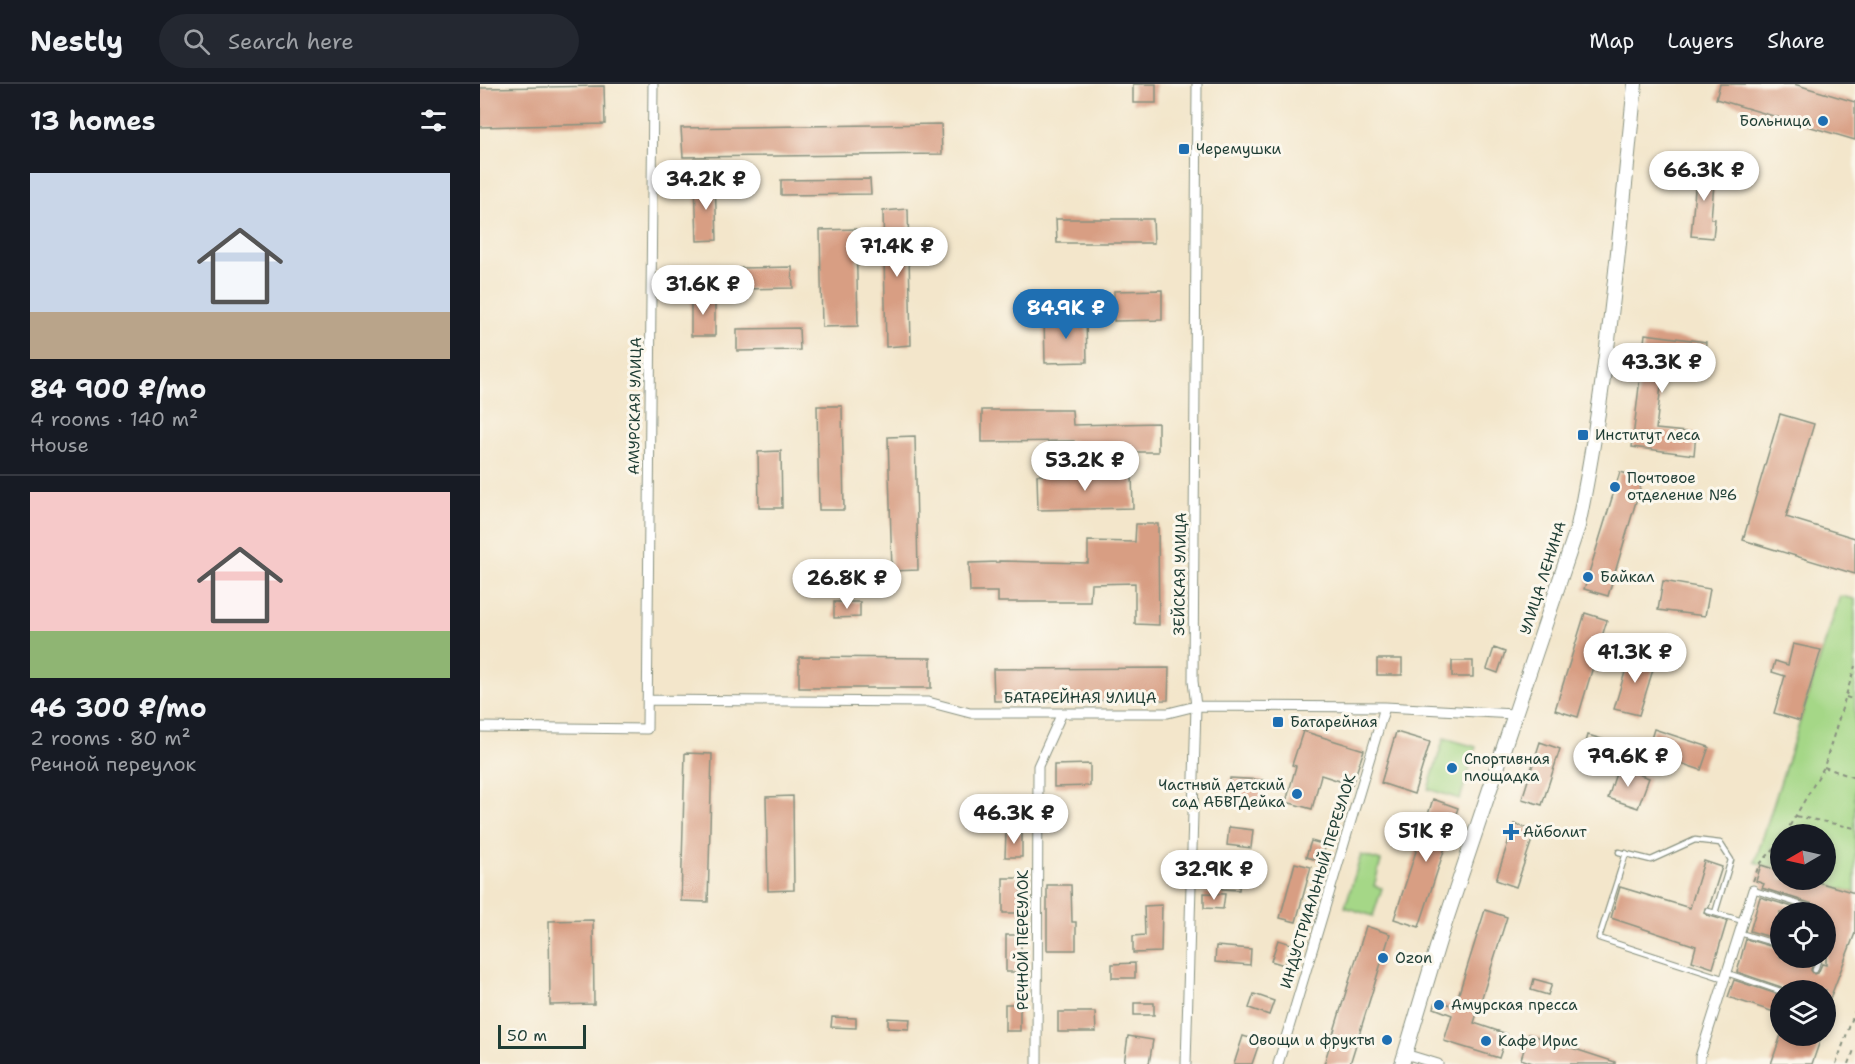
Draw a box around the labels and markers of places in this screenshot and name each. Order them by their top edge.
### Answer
place label: Больница [1739,111,1812,131]
marker: Больница [1816,114,1830,128]
place label: Черемушки [1196,139,1281,159]
marker: Черемушки [1177,142,1191,156]
pin: 66.3K ₽ [1649,151,1759,202]
pin: 34.2K ₽ [651,160,761,211]
pin: 71.4K ₽ [842,227,952,278]
pin: 31.6K ₽ [648,265,758,316]
pin: 84.9K ₽ [1011,289,1121,340]
pin: 43.3K ₽ [1607,343,1717,394]
place label: Институт леса [1595,425,1701,445]
marker: Институт леса [1576,428,1590,442]
pin: 53.2K ₽ [1030,441,1140,492]
place label: Почтовое отделение №6 [1627,468,1737,505]
marker: Почтовое отделение №6 [1608,480,1622,494]
pin: 26.8K ₽ [792,559,902,610]
place label: Байкал [1600,567,1655,587]
marker: Байкал [1581,570,1595,584]
pin: 41.3K ₽ [1580,633,1690,684]
place label: Батарейная [1290,712,1378,732]
marker: Батарейная [1271,715,1285,729]
pin: 79.6K ₽ [1573,737,1683,788]
place label: Спортивная площадка [1464,749,1550,786]
marker: Спортивная площадка [1445,761,1459,775]
place label: Частный детский сад АБВГДейка [1158,775,1286,812]
marker: Частный детский сад АБВГДейка [1290,787,1304,801]
pin: 46.3K ₽ [959,794,1069,845]
pin: 51K ₽ [1384,812,1468,863]
place label: Айболит [1523,822,1587,842]
marker: Айболит [1504,825,1518,839]
pin: 32.9K ₽ [1159,850,1269,901]
place label: Ozon [1395,948,1432,968]
marker: Ozon [1376,951,1390,965]
place label: Амурская пресса [1451,995,1578,1015]
marker: Амурская пресса [1432,998,1446,1012]
place label: Овощи и фрукты [1249,1030,1375,1050]
place label: Кафе Ирис [1498,1031,1578,1051]
marker: Овощи и фрукты [1380,1033,1394,1047]
marker: Кафе Ирис [1479,1034,1493,1048]

